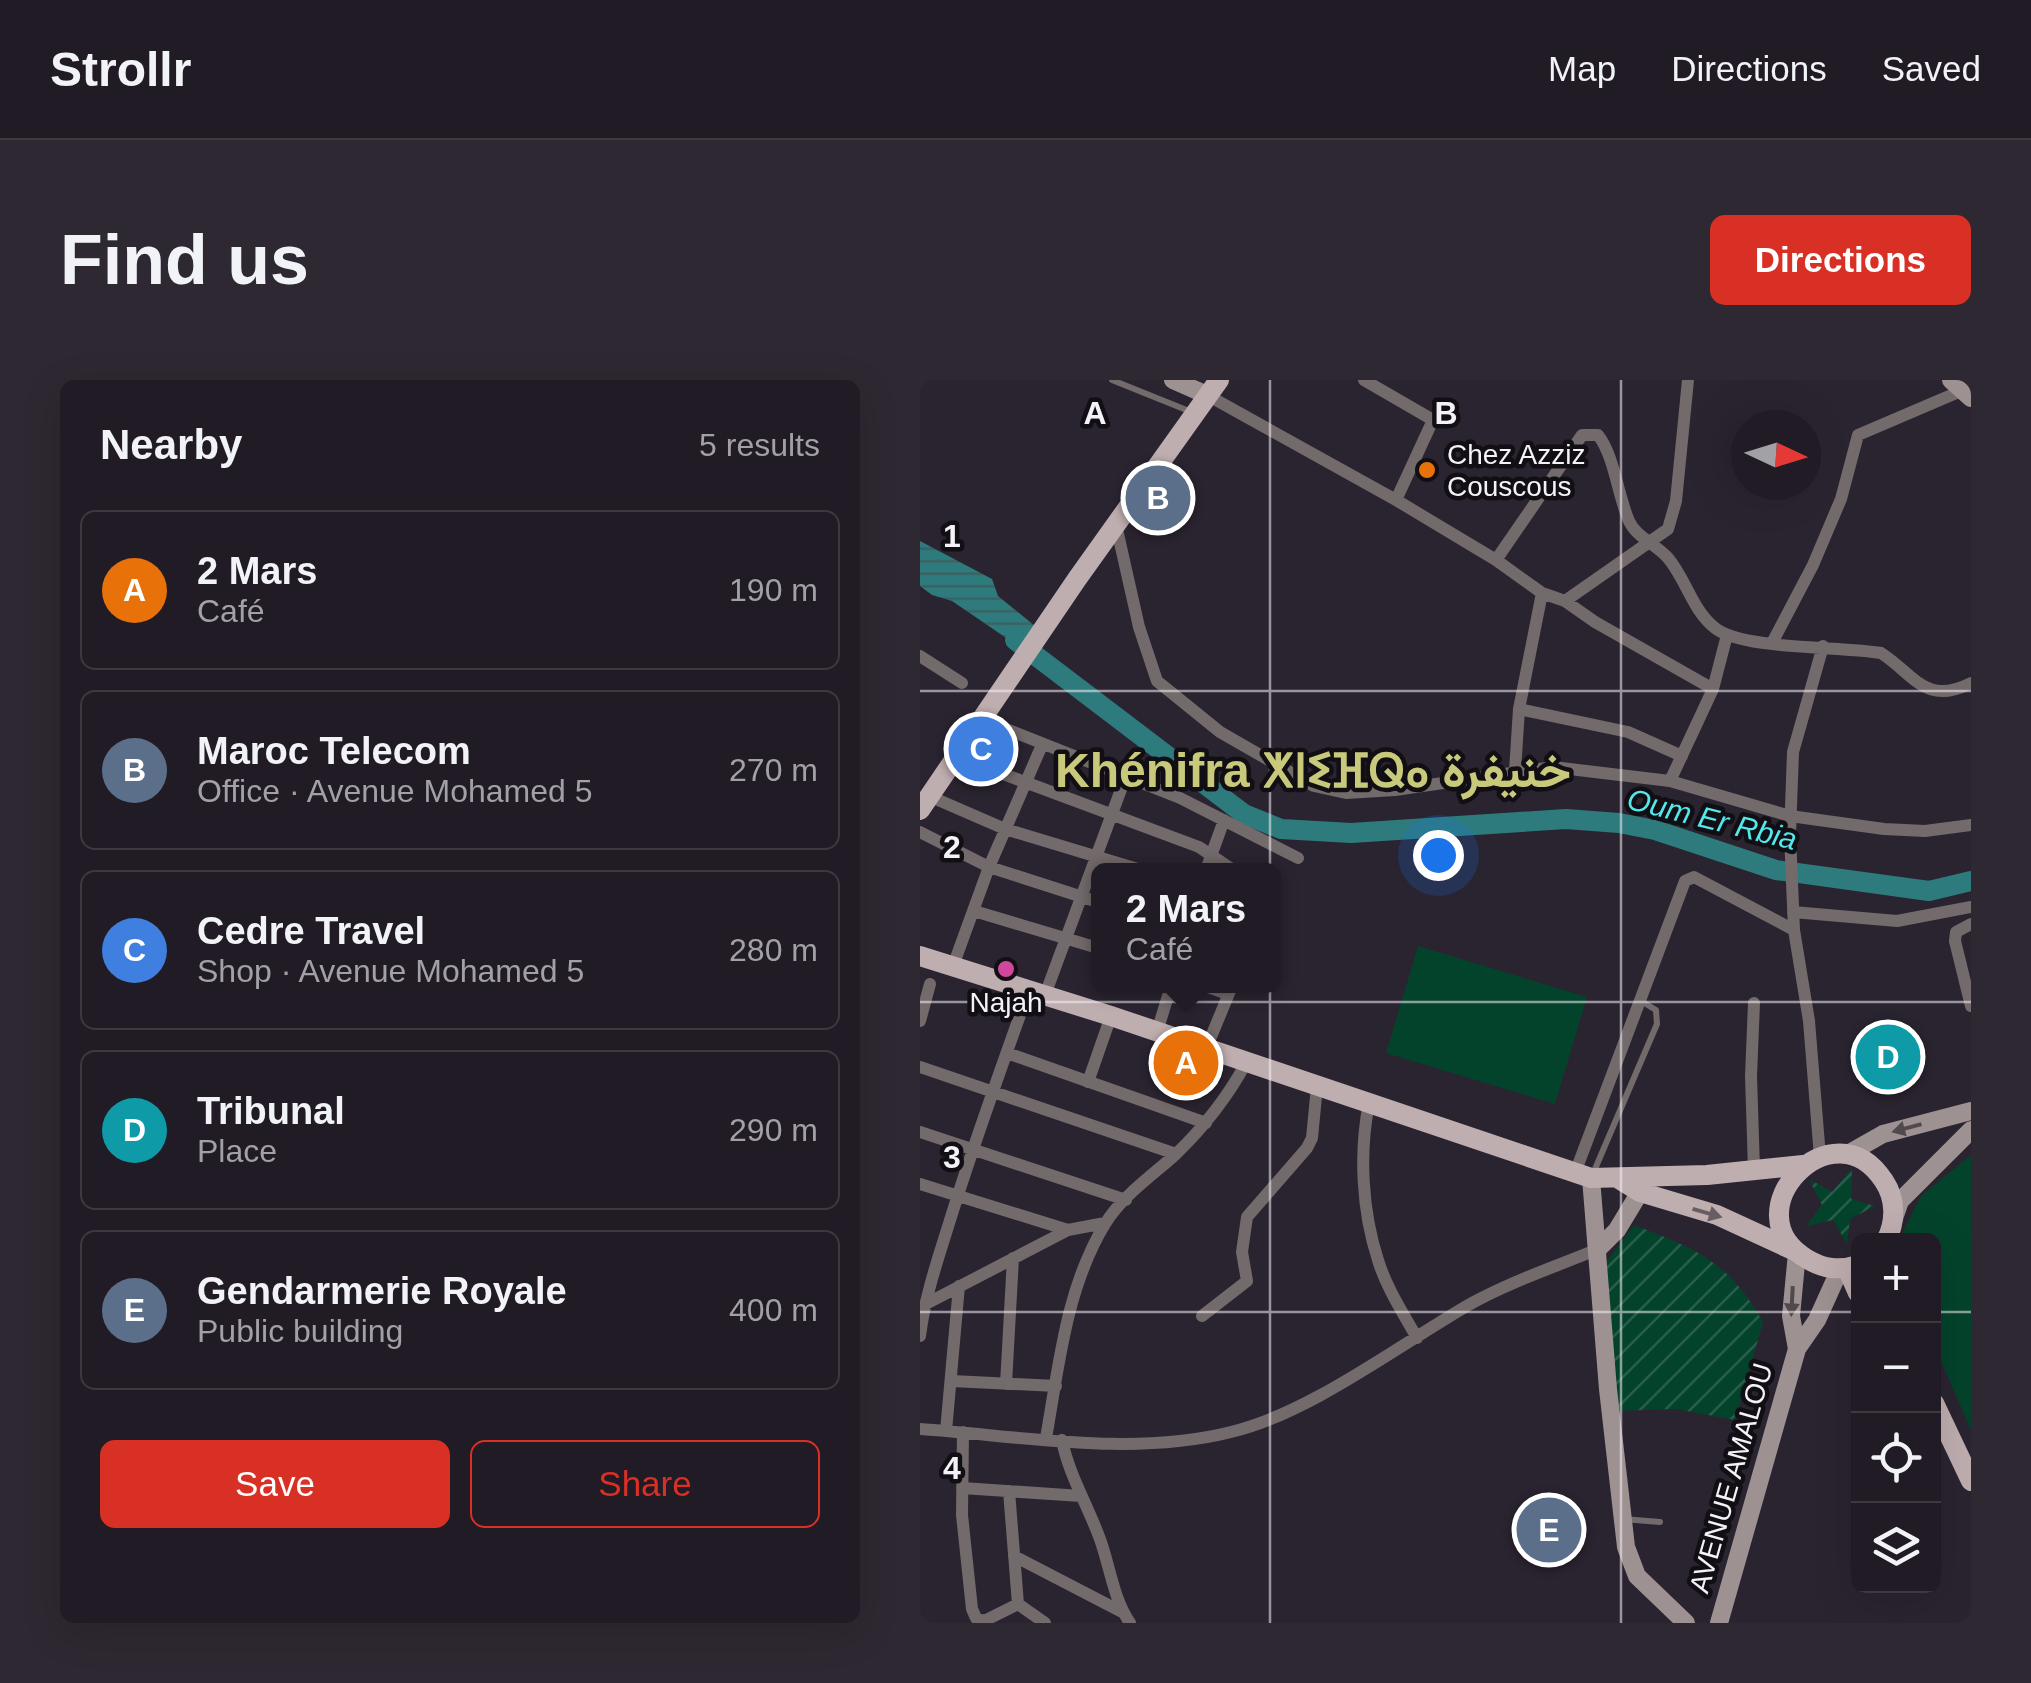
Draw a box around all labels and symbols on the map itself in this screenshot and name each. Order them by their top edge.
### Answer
text: A [1083,395,1107,431]
text: B [1434,395,1458,431]
north arrow [1731,410,1821,500]
place label: Chez Azziz Couscous [1447,439,1586,502]
marker: Chez Azziz Couscous [1416,459,1438,481]
pin: B [1126,460,1190,536]
text: 1 [943,518,961,554]
pin: C [948,712,1014,786]
district label: Khénifra ⵅⵏⵉⴼⵕⴰ خنيفرة [1055,744,1571,800]
water label: Oum Er Rbia [1624,782,1800,856]
text: 2 [943,829,961,865]
your location [1413,830,1464,881]
marker: Najah [995,958,1017,980]
place label: Najah [969,987,1043,1018]
pin: D [1856,1020,1920,1094]
pin: A [1154,1026,1218,1100]
one-way arrow [1891,1121,1922,1137]
text: 3 [943,1139,961,1175]
one-way arrow [1693,1206,1723,1221]
one-way arrow [1784,1285,1800,1317]
street label: AVENUE AMALOU [1683,1360,1779,1596]
text: 4 [943,1450,961,1486]
pin: E [1516,1492,1582,1568]

